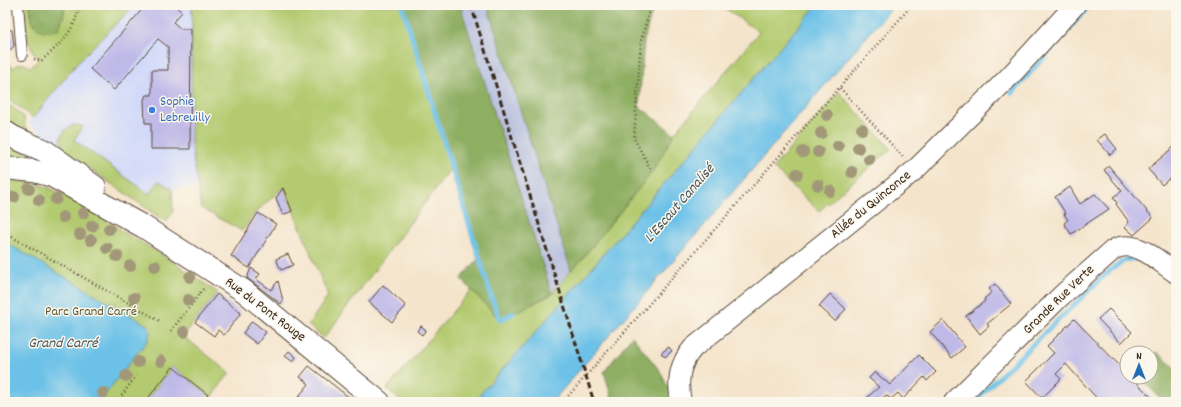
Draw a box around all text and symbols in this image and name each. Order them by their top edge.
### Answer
place label: Sophie Lebreuilly [160,92,211,128]
marker: Sophie Lebreuilly [147,105,157,115]
water label: L'Escaut Canalisé [639,159,722,248]
street label: Allée du Quinconce [826,166,916,244]
street label: Grande Rue Verte [1019,261,1099,339]
street label: Rue du Pont Rouge [220,273,310,347]
park label: Parc Grand Carré [45,302,137,322]
water label: Grand Carré [28,333,99,355]
north arrow [1119,345,1159,385]
text: N [1136,349,1142,365]

